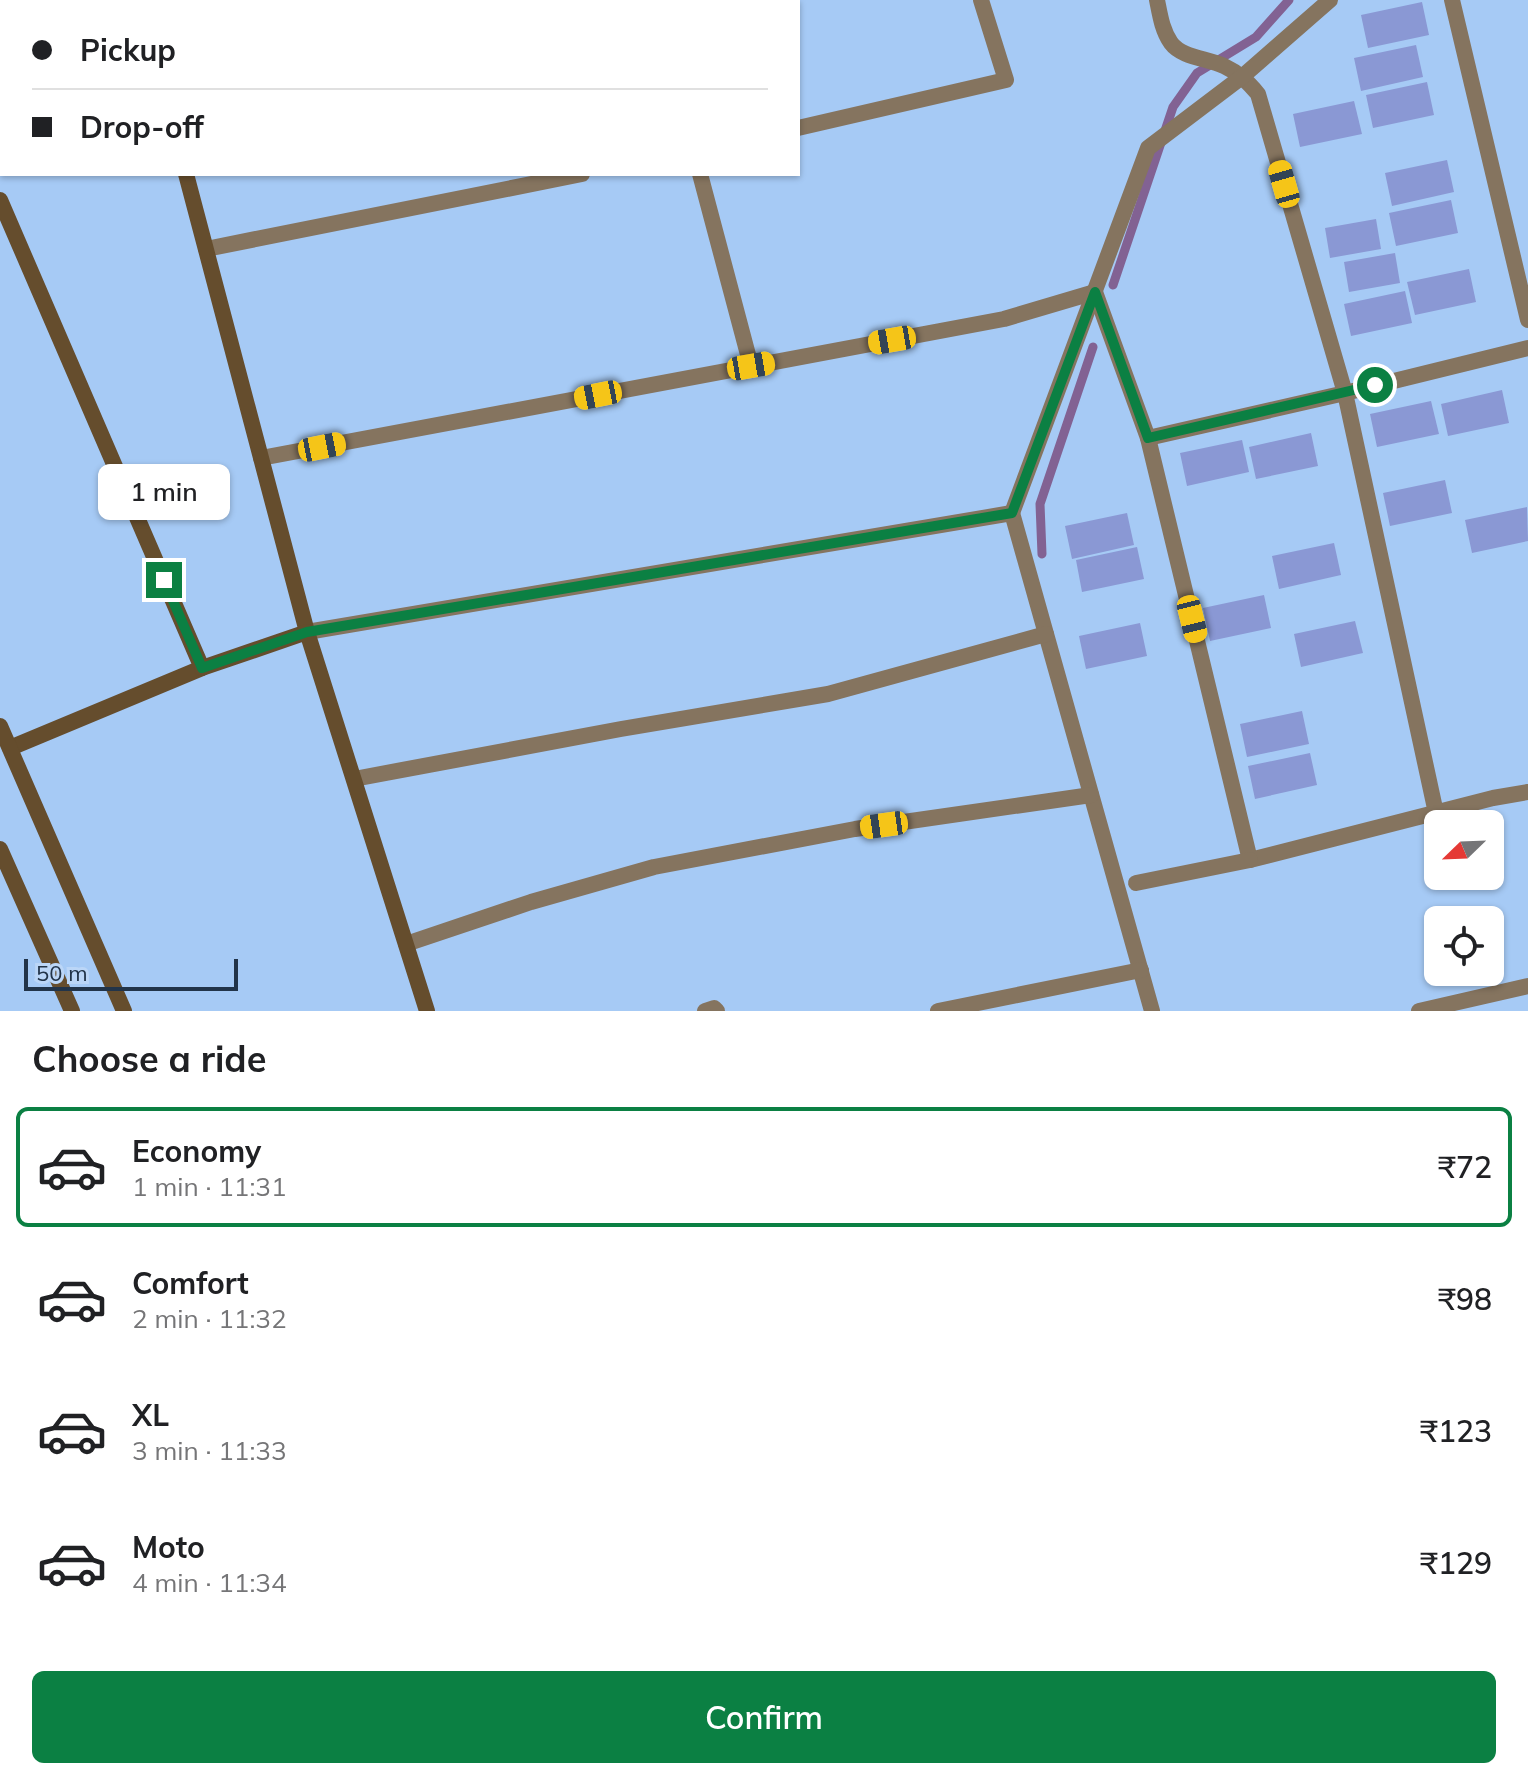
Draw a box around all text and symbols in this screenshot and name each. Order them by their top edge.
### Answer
text: Pickup [80,31,176,69]
text: Drop-off [80,108,204,146]
car [1266,158,1302,210]
car [866,324,918,356]
car [725,350,777,382]
route start [1357,367,1393,403]
car [572,379,624,411]
car [296,431,348,463]
callout: 1 min [98,464,230,520]
text: 1 min [130,475,198,508]
route end [146,562,182,598]
car [1175,593,1209,645]
car [859,810,909,840]
north arrow [1424,810,1504,890]
map controls [1424,810,1504,986]
button: locate [1424,906,1504,986]
scale bar [24,955,238,991]
text: 50 m [36,959,87,987]
text: Choose a ride [32,1036,266,1081]
icon: car [36,1131,108,1203]
text: Economy [132,1132,261,1170]
text: ₹72 [1438,1148,1492,1186]
text: 1 min · 11:31 [132,1170,287,1203]
icon: car [36,1263,108,1335]
text: Comfort [132,1264,249,1302]
text: ₹98 [1438,1280,1492,1318]
text: 2 min · 11:32 [132,1302,287,1335]
icon: car [36,1395,108,1467]
text: XL [132,1396,169,1434]
text: ₹123 [1420,1412,1492,1450]
text: 3 min · 11:33 [132,1434,287,1467]
icon: car [36,1527,108,1599]
text: Moto [132,1528,205,1566]
text: ₹129 [1420,1544,1492,1582]
text: 4 min · 11:34 [132,1566,287,1599]
button: Confirm [32,1671,1496,1763]

